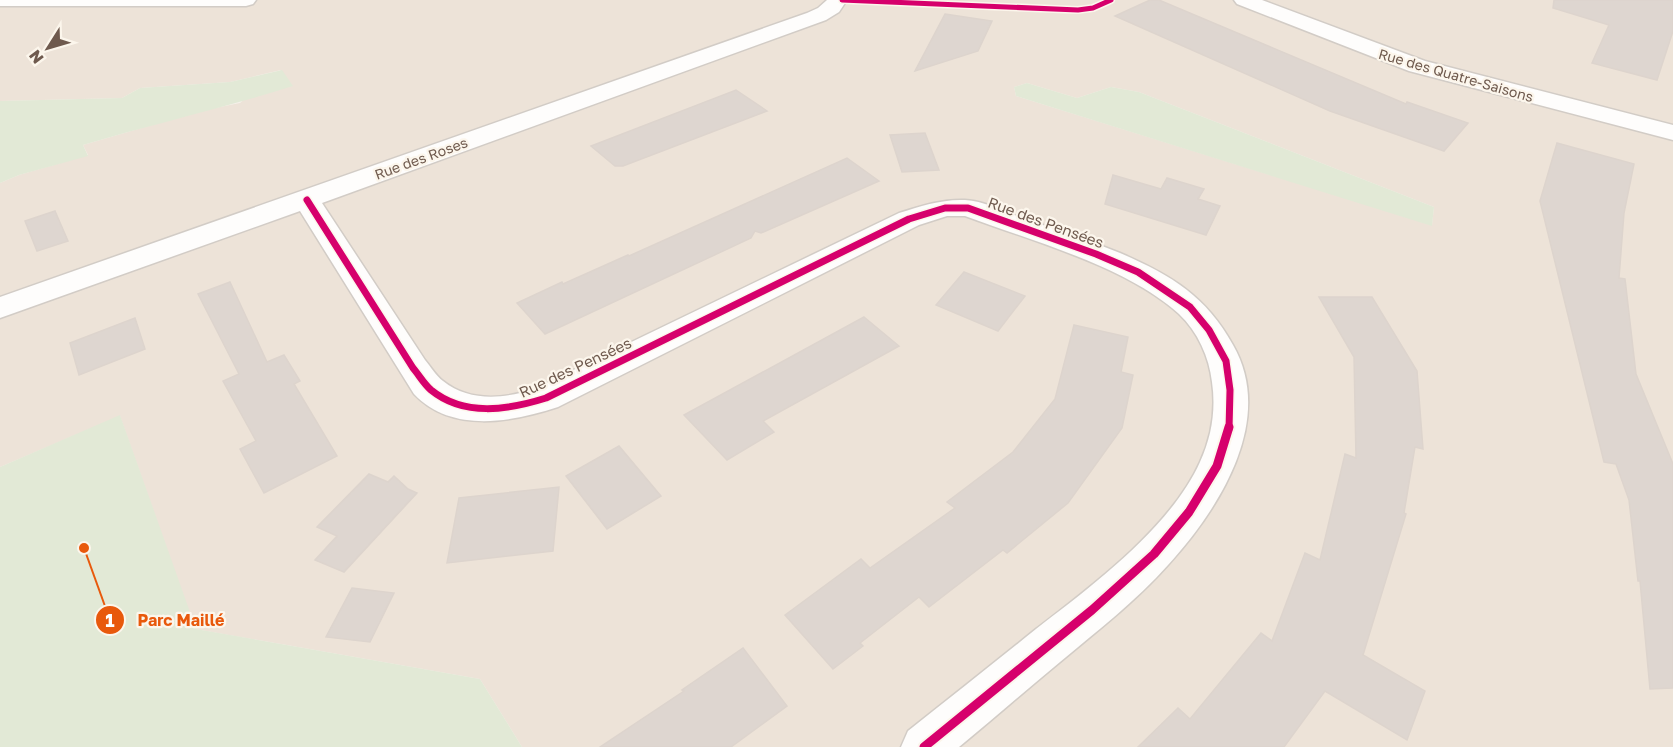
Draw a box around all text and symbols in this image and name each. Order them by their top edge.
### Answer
north arrow [18,18,78,78]
street label: Rue des Quatre-Saisons [1377,45,1535,105]
text: N [24,46,48,68]
street label: Rue des Roses [372,133,470,183]
street label: Rue des Pensées [986,193,1106,251]
street label: Rue des Pensées [516,333,634,401]
callout: Parc Maillé [95,603,236,637]
text: 1 [105,609,115,631]
text: Parc Maillé [138,610,224,630]

